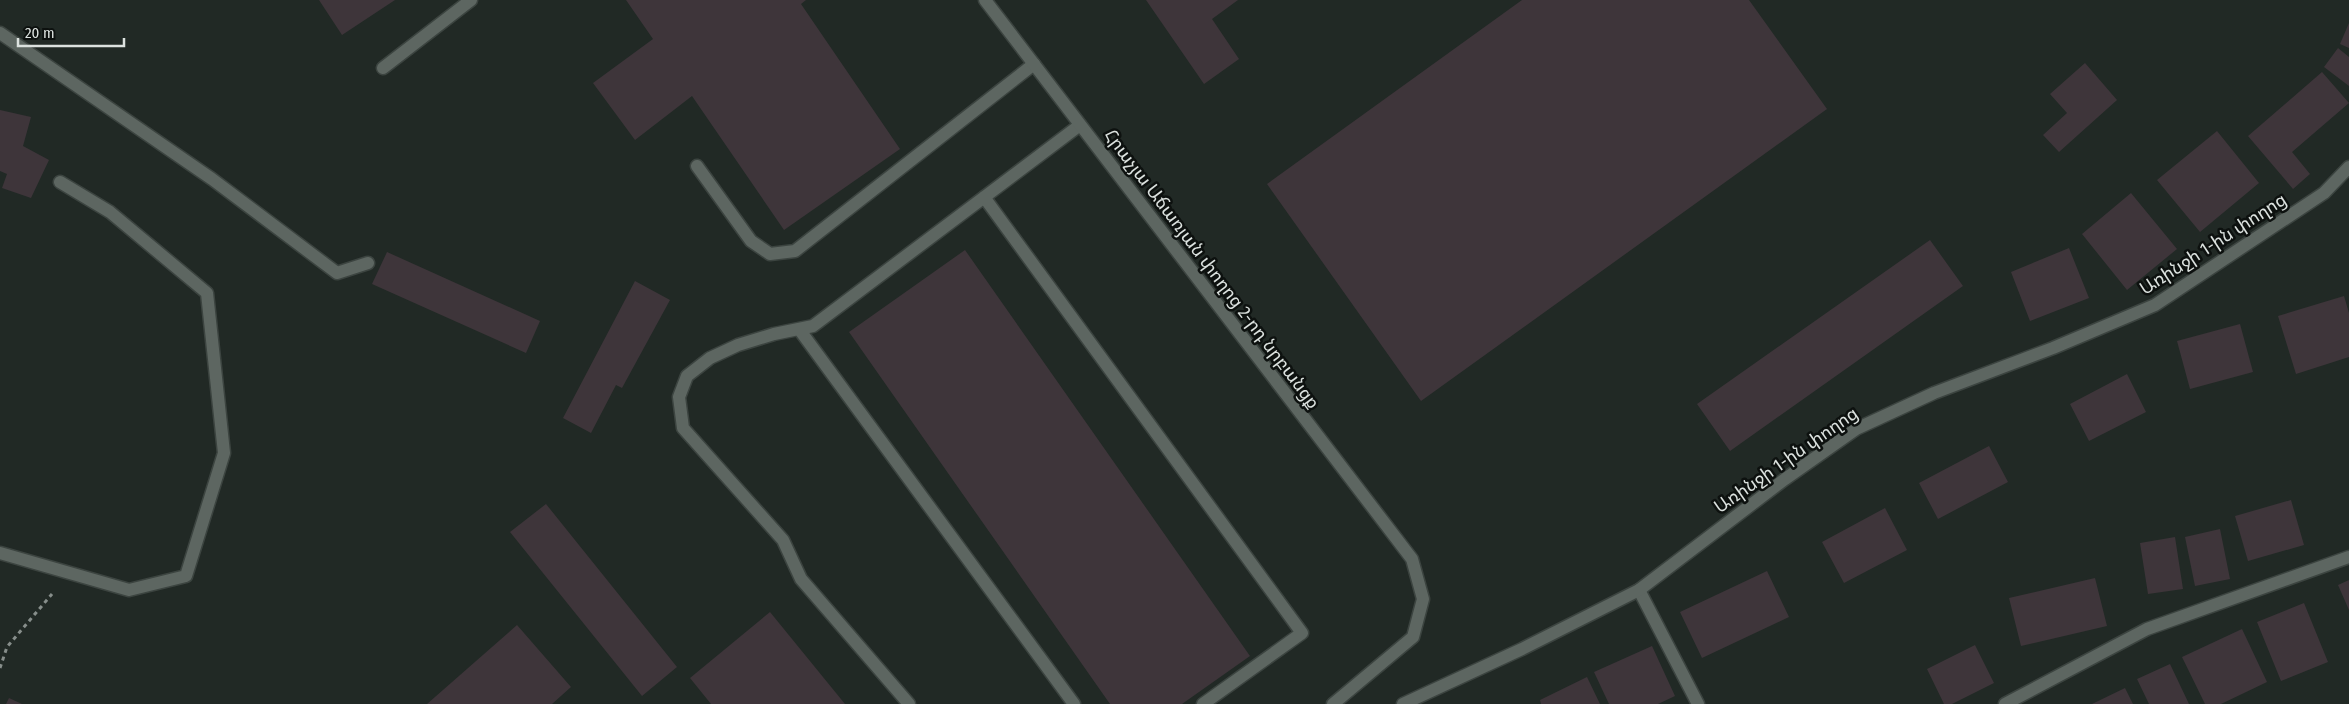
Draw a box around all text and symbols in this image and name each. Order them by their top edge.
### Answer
scale bar [18,15,124,47]
text: 20 m [25,24,55,42]
street label: Հրաչյա Աճառյան փողոց 2-րդ նրբանցք [1100,125,1324,413]
street label: Առինջի 1-ին փողոց [2135,188,2291,300]
street label: Առինջի 1-ին փողոց [1710,402,1862,518]

